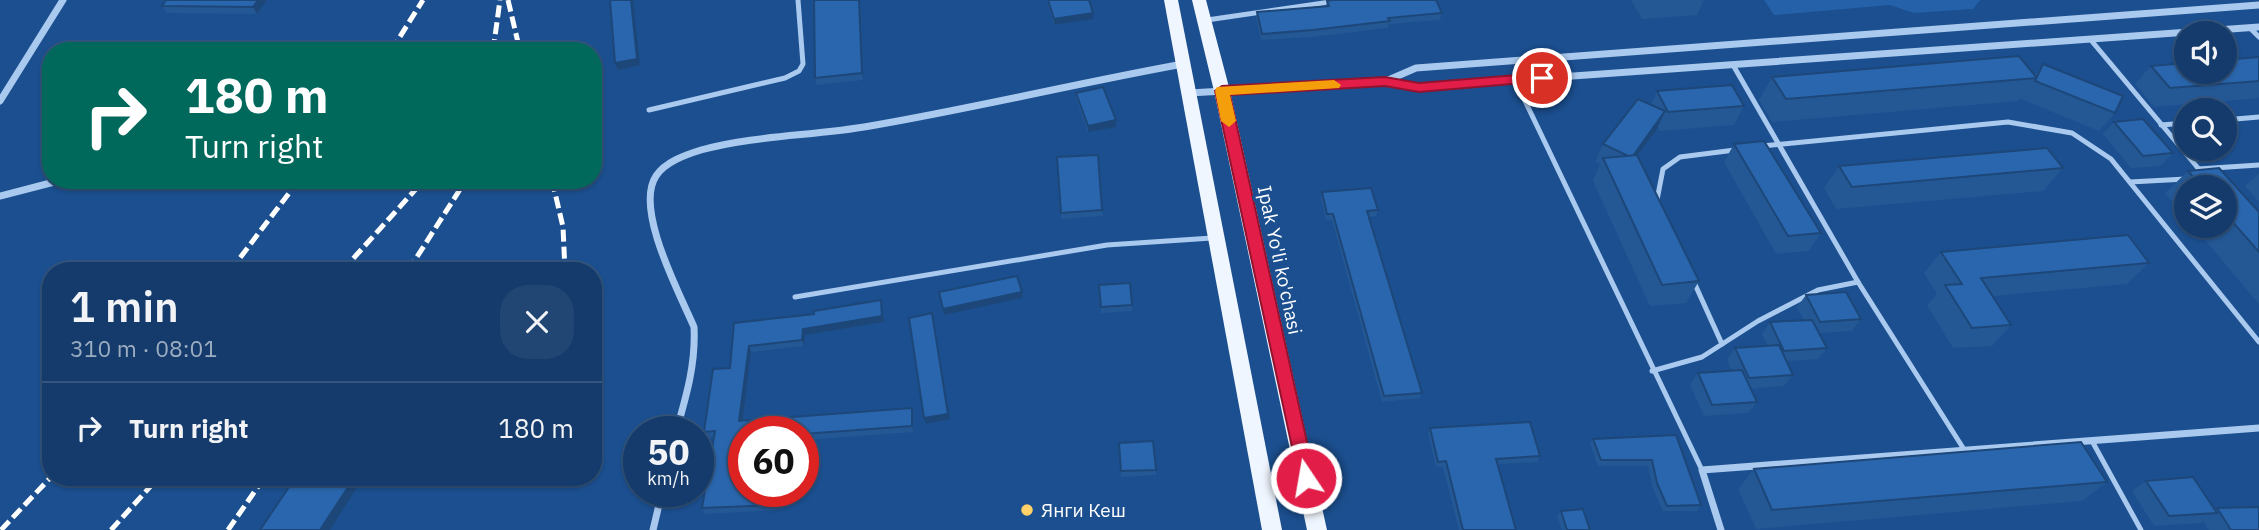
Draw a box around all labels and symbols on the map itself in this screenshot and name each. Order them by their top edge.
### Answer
pin [1512,48,1572,108]
street label: Ipak Yo'li ko'chasi [1253,183,1307,337]
speed limit sign: 60 [728,416,819,507]
position arrow [1269,441,1343,515]
place label: Янги Кеш [1041,498,1126,522]
marker: Янги Кеш [1019,502,1035,518]

